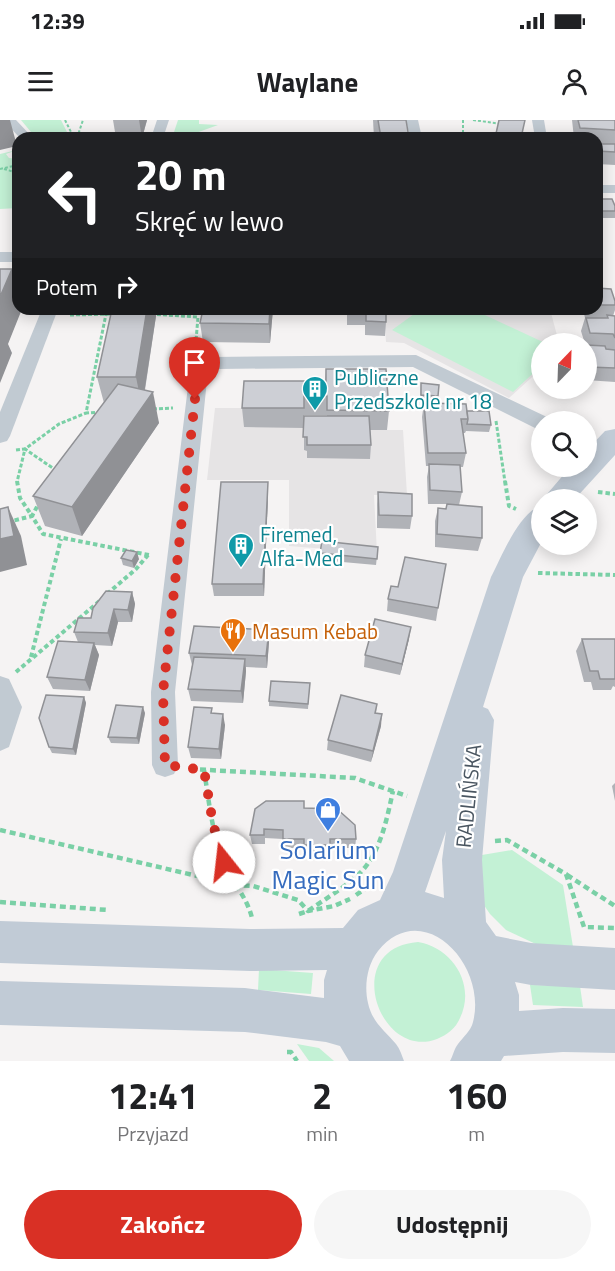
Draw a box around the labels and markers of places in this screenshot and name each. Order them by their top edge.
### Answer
pin [169,337,220,399]
place label: Publiczne Przedszkole nr 18 [334,361,492,417]
building icon: Publiczne Przedszkole nr 18 [300,374,330,412]
place label: Firemed, Alfa-Med [260,518,343,574]
building icon: Firemed, Alfa-Med [226,531,256,569]
place label: Masum Kebab [252,615,378,647]
restaurant icon: Masum Kebab [218,616,248,654]
shop icon: Solarium Magic Sun [313,795,343,833]
place label: Solarium Magic Sun [272,830,384,899]

